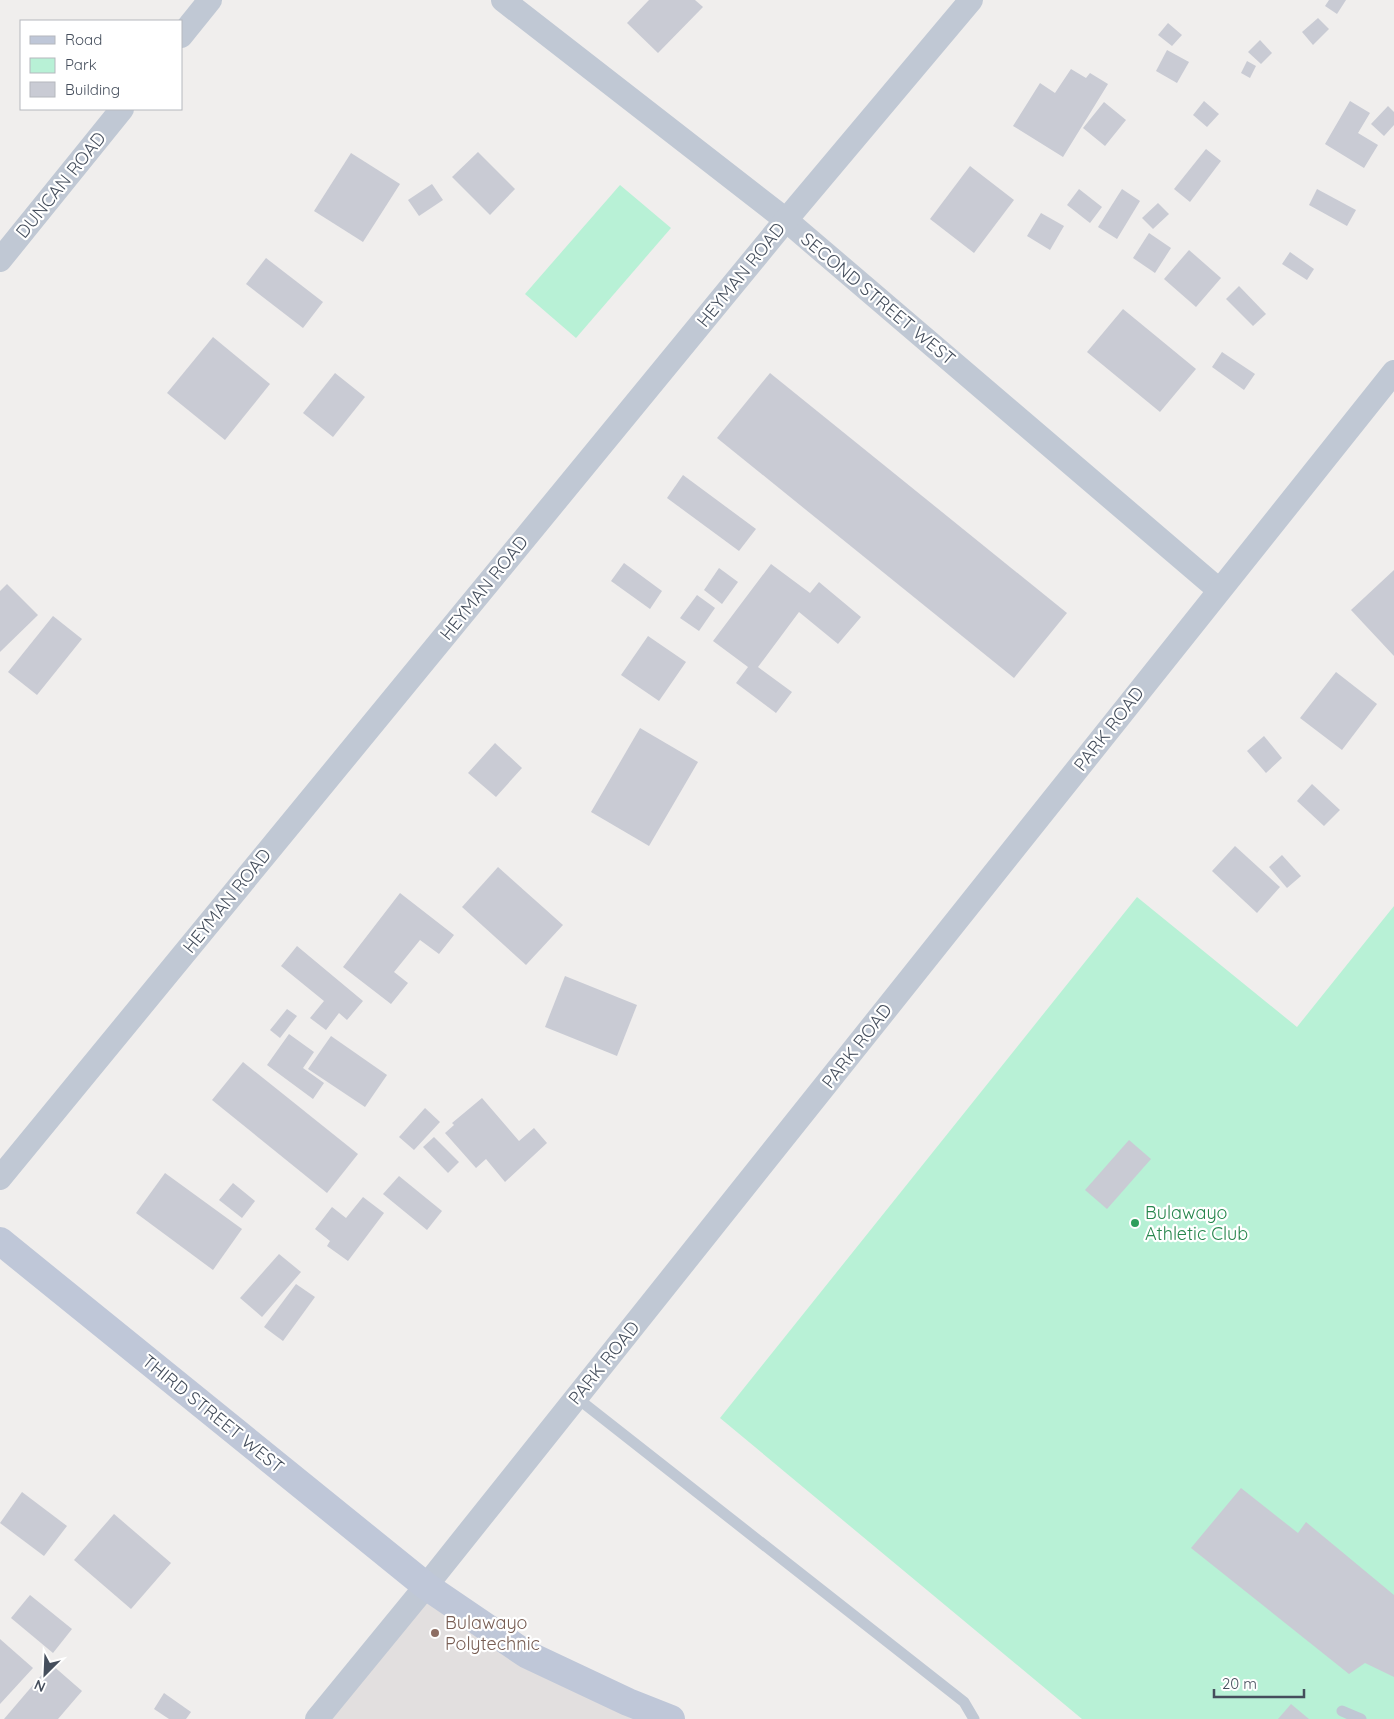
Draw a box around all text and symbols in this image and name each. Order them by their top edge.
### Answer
legend [20,20,182,110]
text: Road [65,30,102,49]
text: Park [65,55,97,74]
text: Building [65,80,120,99]
street label: DUNCAN ROAD [11,127,111,243]
street label: HEYMAN ROAD [691,218,790,332]
street label: SECOND STREET WEST [796,227,960,370]
street label: HEYMAN ROAD [434,531,533,645]
street label: PARK ROAD [1068,682,1149,776]
street label: HEYMAN ROAD [177,844,276,958]
street label: PARK ROAD [816,999,897,1093]
place label: Bulawayo Athletic Club [1145,1201,1248,1245]
marker: Bulawayo Athletic Club [1129,1217,1141,1229]
street label: PARK ROAD [563,1316,644,1409]
street label: THIRD STREET WEST [138,1349,289,1478]
place label: Bulawayo Polytechnic [445,1611,540,1655]
marker: Bulawayo Polytechnic [429,1627,441,1639]
north arrow [20,1649,70,1699]
scale bar [1214,1666,1304,1698]
text: 20 m [1222,1674,1257,1693]
text: N [31,1676,48,1696]

